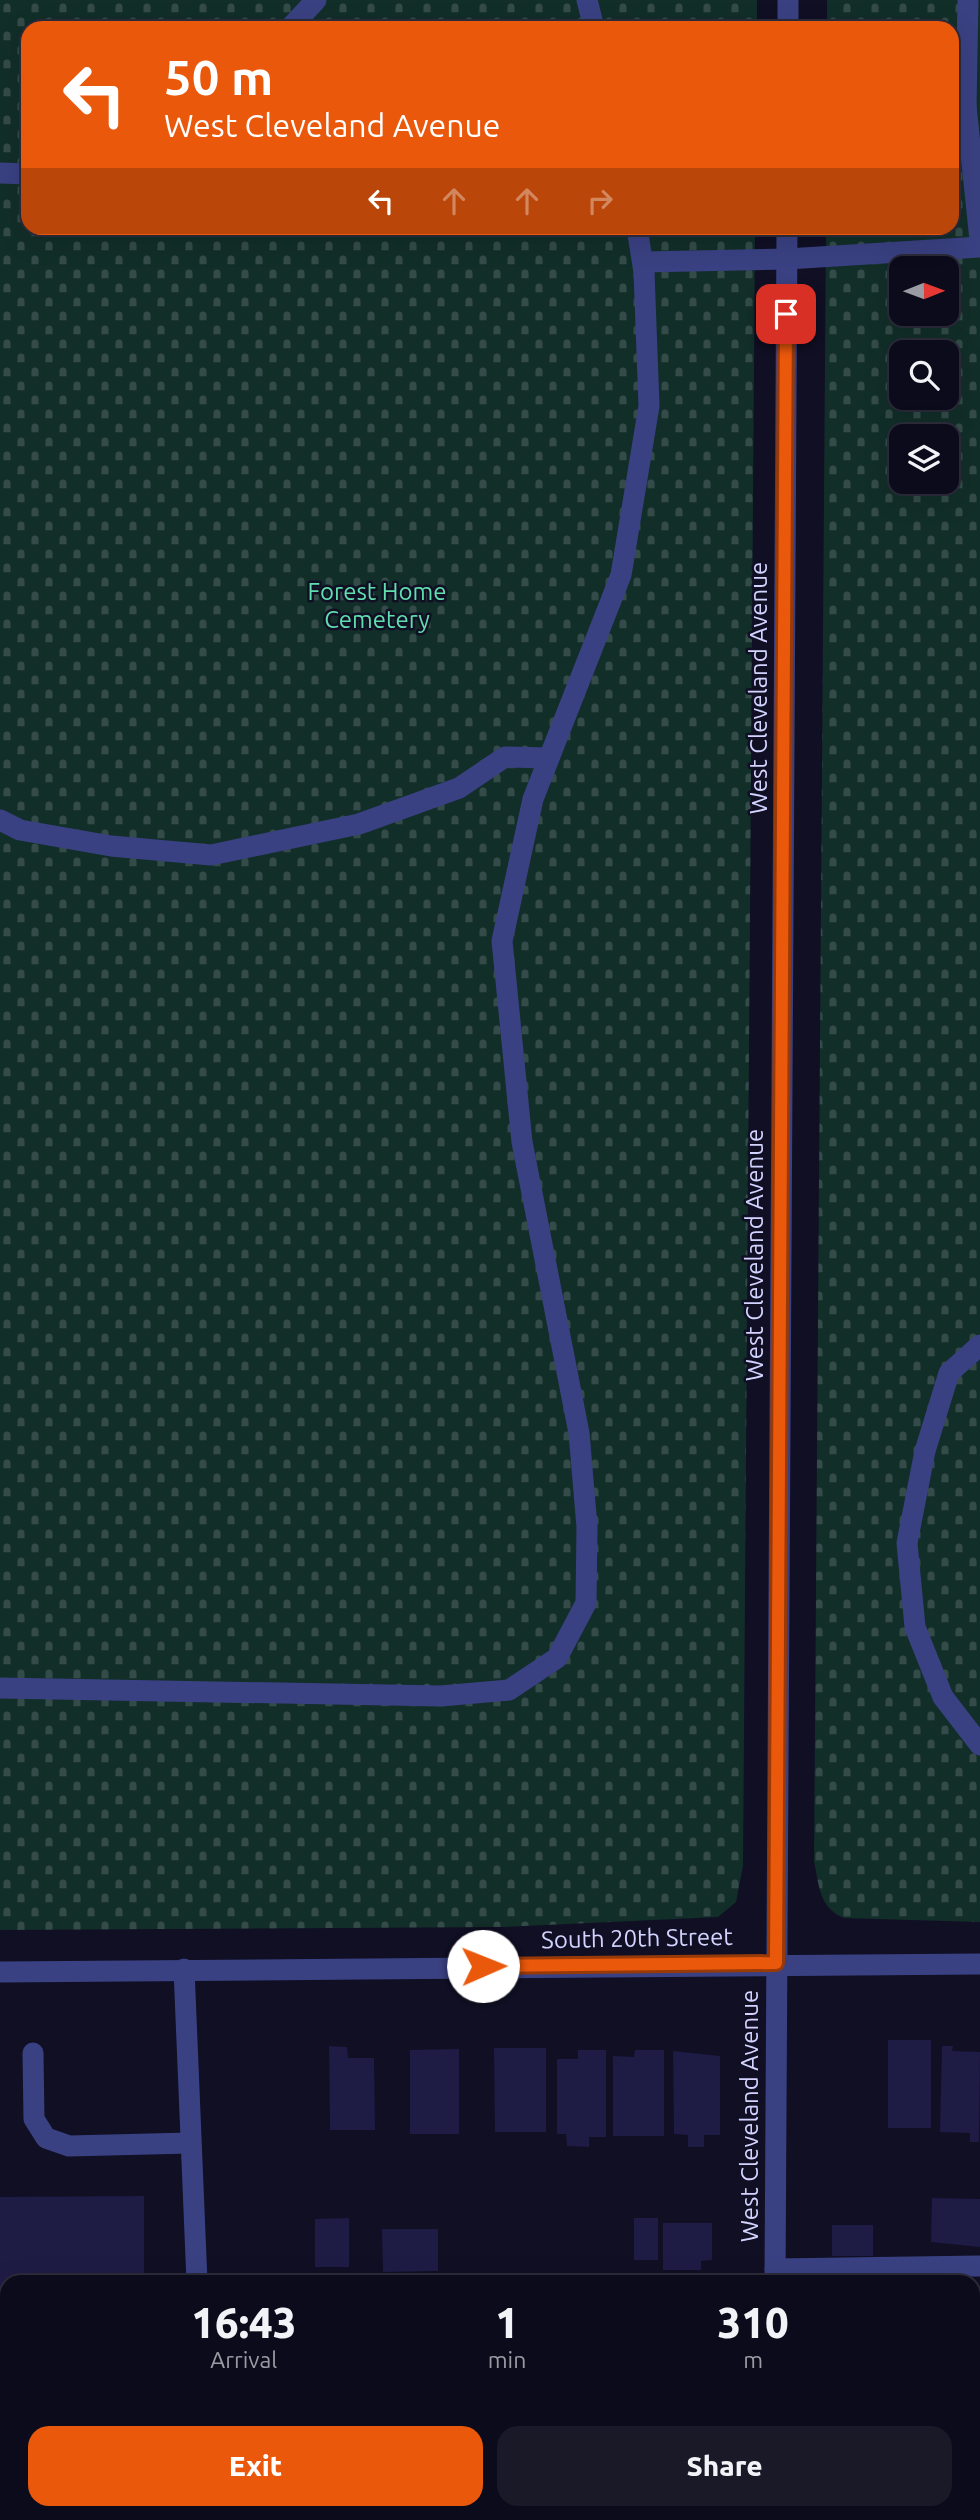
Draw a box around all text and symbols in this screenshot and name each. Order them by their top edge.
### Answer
icon: left [49,49,140,140]
text: 50 m [164,49,273,104]
text: West Cleveland Avenue [164,107,500,143]
icon: left [362,182,400,220]
icon: ahead [435,182,473,220]
icon: ahead [508,182,546,220]
icon: right [581,182,619,220]
north arrow [889,256,959,326]
map controls [889,256,959,494]
pin [756,284,816,344]
icon: arrive [767,295,805,333]
button: search [889,340,959,410]
button: layers [889,424,959,494]
street label: West Cleveland Avenue [745,562,772,814]
park label: Forest Home Cemetery [307,578,447,633]
street label: West Cleveland Avenue [741,1129,768,1381]
street label: South 20th Street [541,1923,734,1953]
position arrow [446,1929,520,2003]
street label: West Cleveland Avenue [736,1990,763,2242]
text: 16:43 [191,2299,296,2346]
text: 1 [495,2299,519,2346]
text: 310 [718,2299,789,2346]
text: Arrival [210,2347,277,2372]
text: min [488,2347,526,2372]
text: m [743,2347,763,2372]
button: Exit [28,2426,483,2506]
button: Share [497,2426,952,2506]

